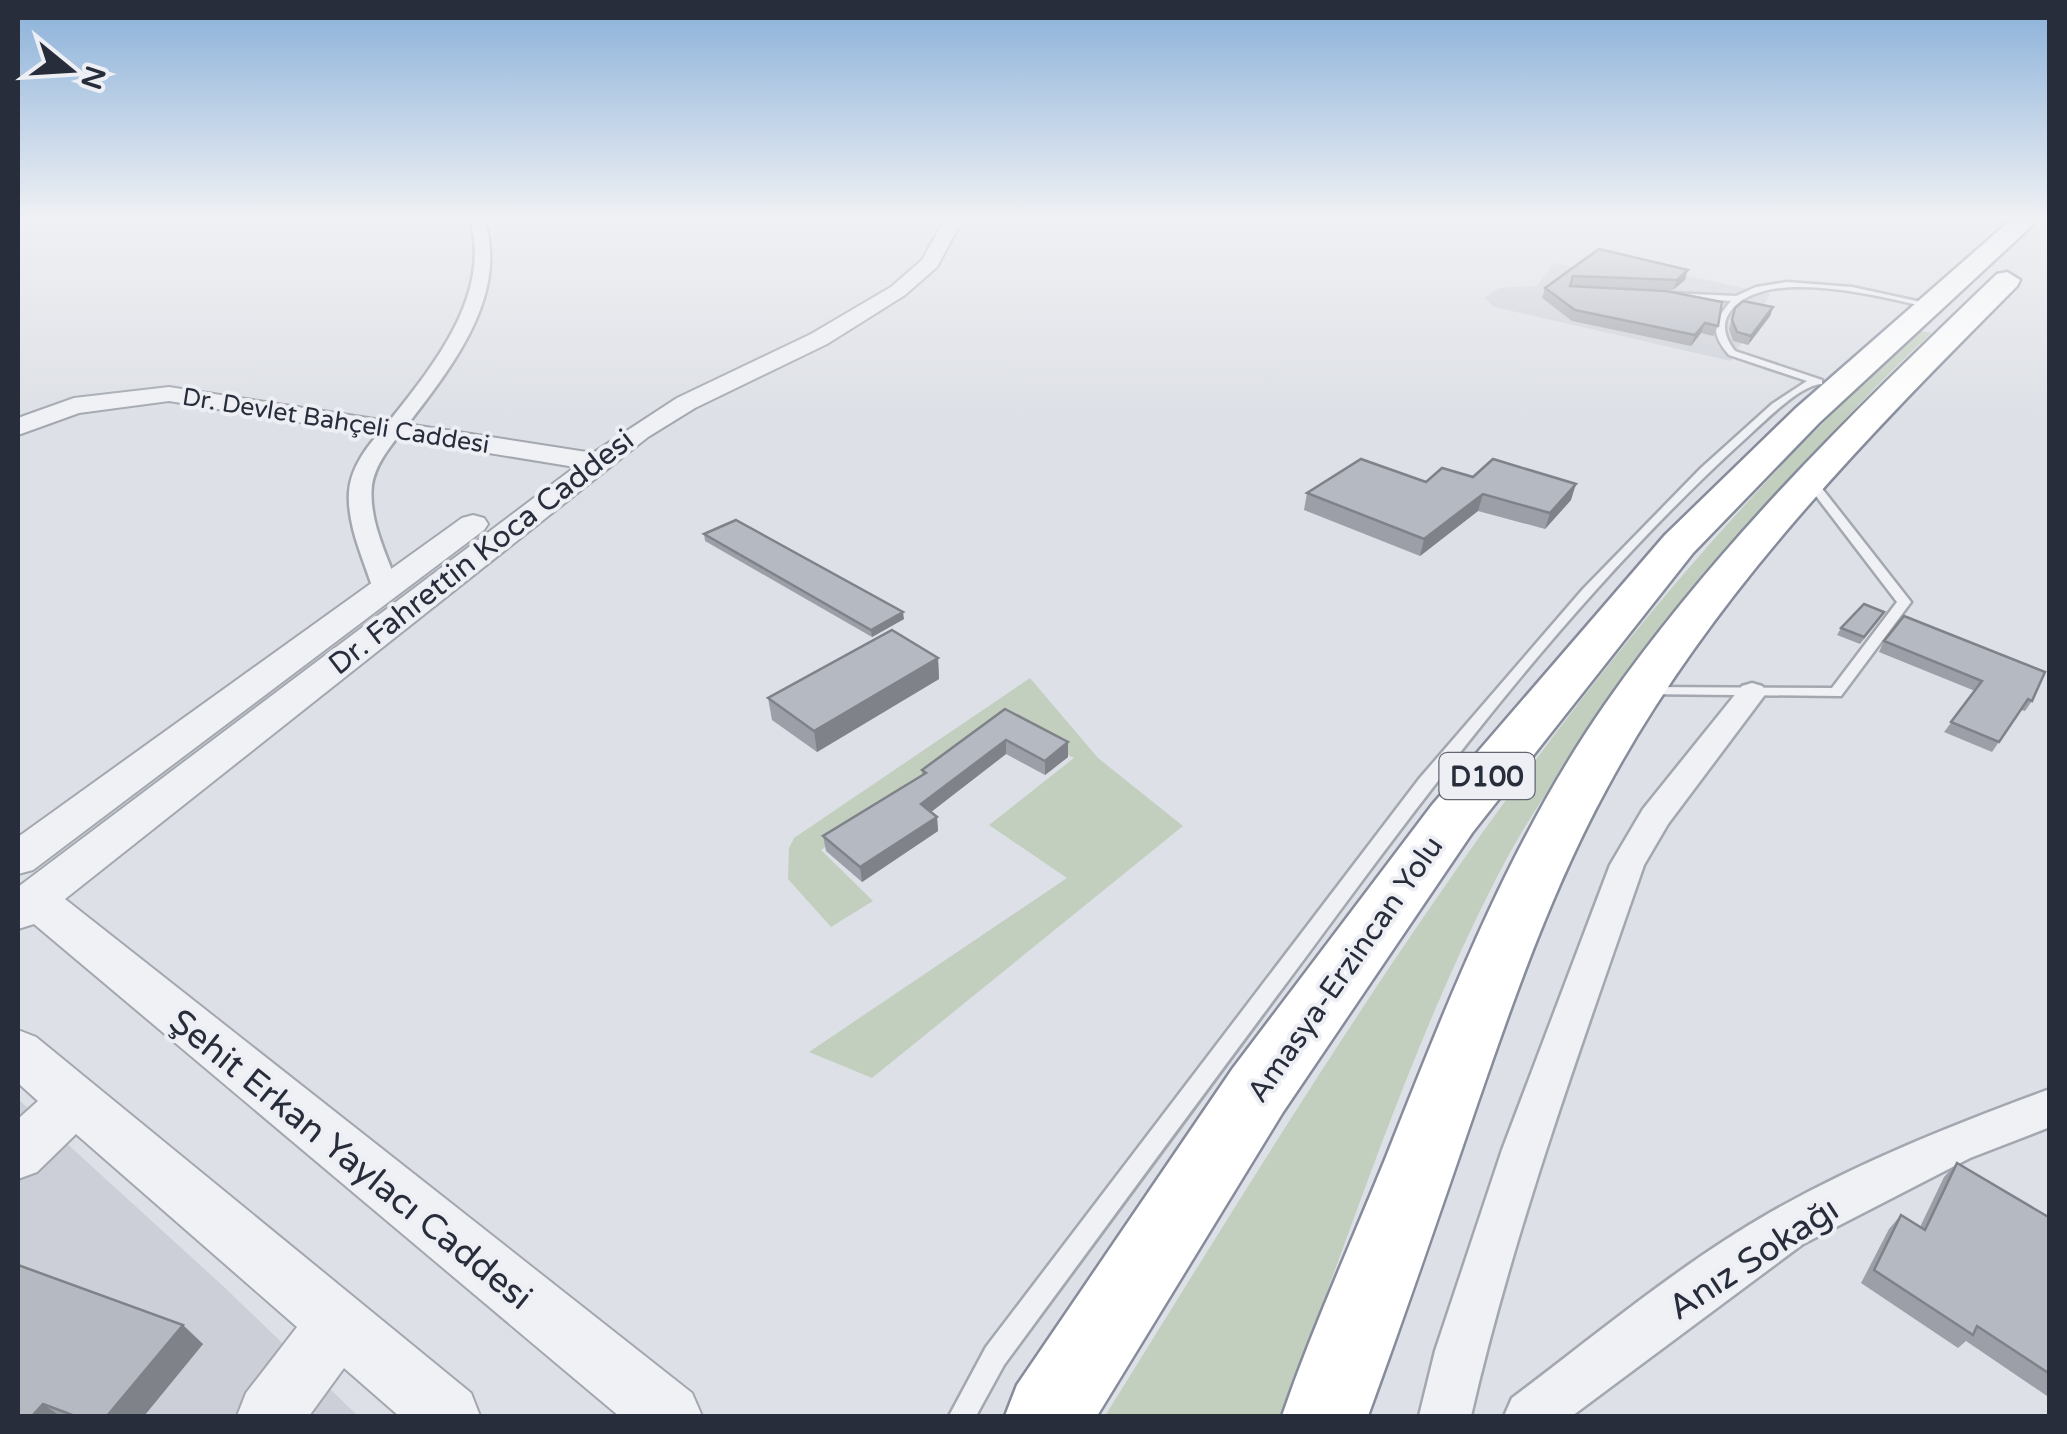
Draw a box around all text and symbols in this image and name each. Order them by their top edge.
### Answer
north arrow [20,20,120,120]
text: N [73,61,112,93]
street label: Dr. Devlet Bahçeli Caddesi [180,382,492,460]
street label: Dr. Fahrettin Koca Caddesi [321,422,641,683]
road number: D100 [1440,753,1534,799]
street label: Amasya-Erzincan Yolu [1239,829,1451,1110]
street label: Şehit Erkan Yaylacı Caddesi [161,1001,540,1319]
street label: Anız Sokağı [1661,1188,1847,1329]

